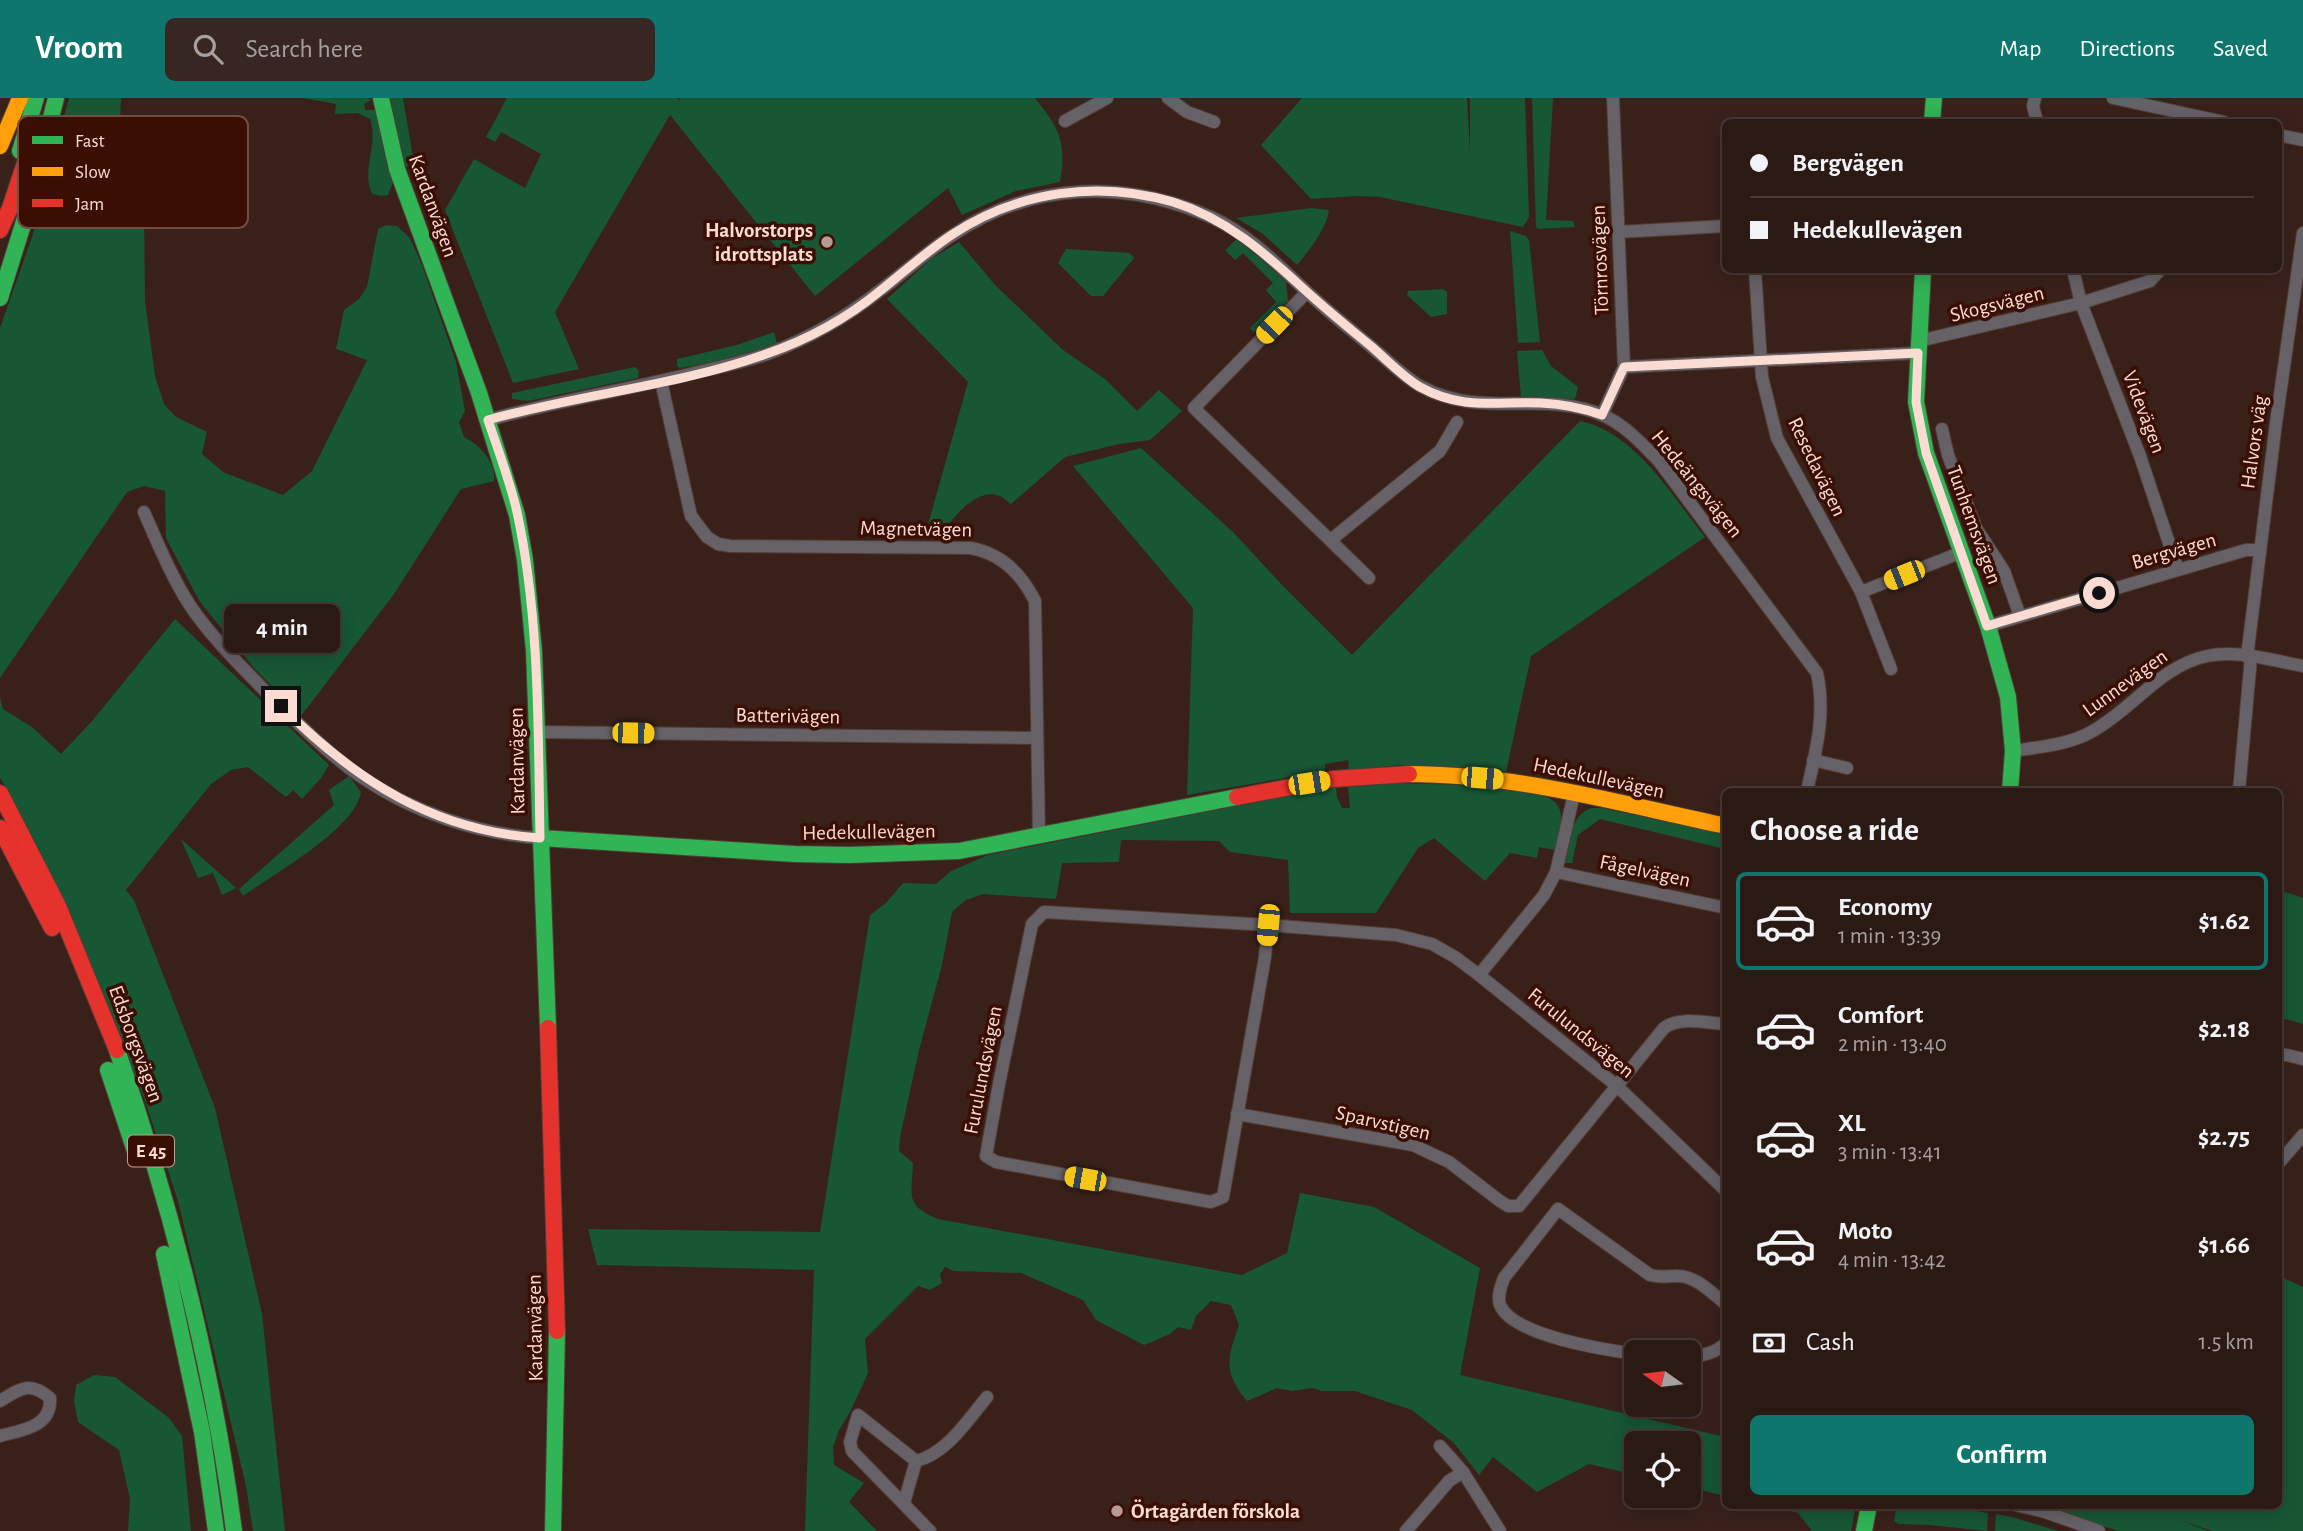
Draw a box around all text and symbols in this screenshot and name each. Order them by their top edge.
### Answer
search box [165,18,655,81]
icon: search [189,30,227,68]
text: Vroom [35,32,123,65]
text: Search here [245,36,363,62]
text: Map [1999,37,2041,61]
text: Directions [2079,37,2175,61]
text: Saved [2213,37,2268,61]
legend [18,116,248,228]
text: Fast [75,132,105,151]
text: Bergvägen [1792,150,1904,176]
street label: Kardanvägen [405,152,461,260]
text: Slow [75,163,111,182]
text: Jam [75,195,104,214]
street label: Törnrosvägen [1588,205,1612,315]
text: Hedekullevägen [1792,217,1963,243]
place label: Halvorstorps idrottsplats [705,220,813,265]
marker: Halvorstorps idrottsplats [819,234,835,250]
street label: Skogsvägen [1948,282,2046,326]
car [1252,303,1297,347]
street label: Videvägen [2119,368,2169,456]
street label: Halvors väg [2237,393,2271,490]
street label: Resedavägen [1784,414,1850,520]
street label: Hedeängsvägen [1647,426,1747,542]
street label: Tunhemsvägen [1943,463,2005,587]
street label: Magnetvägen [860,518,972,540]
street label: Bergvägen [2129,529,2219,573]
car [1881,557,1928,593]
route start [2083,577,2115,609]
callout: 4 min [223,604,339,654]
text: 4 min [256,617,308,640]
street label: Lunnevägen [2079,645,2171,721]
route end [265,690,297,722]
street label: Batterivägen [736,705,840,727]
street label: Kardanvägen [506,707,528,815]
car [612,722,655,744]
street label: Hedekullevägen [1532,754,1666,802]
car [1461,766,1504,790]
car [1287,769,1332,797]
text: Choose a ride [1750,814,1919,846]
street label: Hedekullevägen [802,820,936,844]
street label: Fågelvägen [1598,851,1692,891]
icon: car [1754,890,1817,953]
text: Economy [1838,894,1932,920]
car [1256,903,1281,947]
text: $1.62 [2198,908,2250,934]
text: 1 min · 13:39 [1838,925,1941,948]
street label: Edsborgsvägen [105,983,167,1105]
street label: Furulundsvägen [1524,984,1638,1082]
icon: car [1754,998,1817,1061]
text: Comfort [1838,1002,1923,1028]
street label: Furulundsvägen [960,1004,1006,1136]
text: $2.18 [2198,1016,2250,1042]
text: 2 min · 13:40 [1838,1033,1947,1056]
street label: Sparvstigen [1334,1102,1432,1144]
icon: car [1754,1106,1817,1169]
text: XL [1838,1110,1865,1136]
text: $2.75 [2198,1124,2250,1150]
road number: E 45 [128,1135,174,1166]
text: 3 min · 13:41 [1838,1141,1942,1164]
car [1063,1165,1108,1193]
icon: car [1754,1214,1817,1277]
text: Moto [1838,1218,1893,1244]
text: $1.66 [2198,1232,2250,1258]
text: 4 min · 13:42 [1838,1249,1946,1272]
street label: Kardanvägen [524,1274,546,1382]
icon: cash [1750,1324,1788,1362]
text: Cash [1806,1329,1855,1355]
text: 1.5 km [2199,1331,2254,1354]
north arrow [1624,1340,1701,1418]
map controls [1624,1340,1701,1508]
button: Confirm [1750,1415,2254,1495]
button: locate [1624,1431,1701,1508]
place label: Örtagården förskola [1131,1499,1300,1522]
marker: Örtagården förskola [1109,1503,1125,1519]

